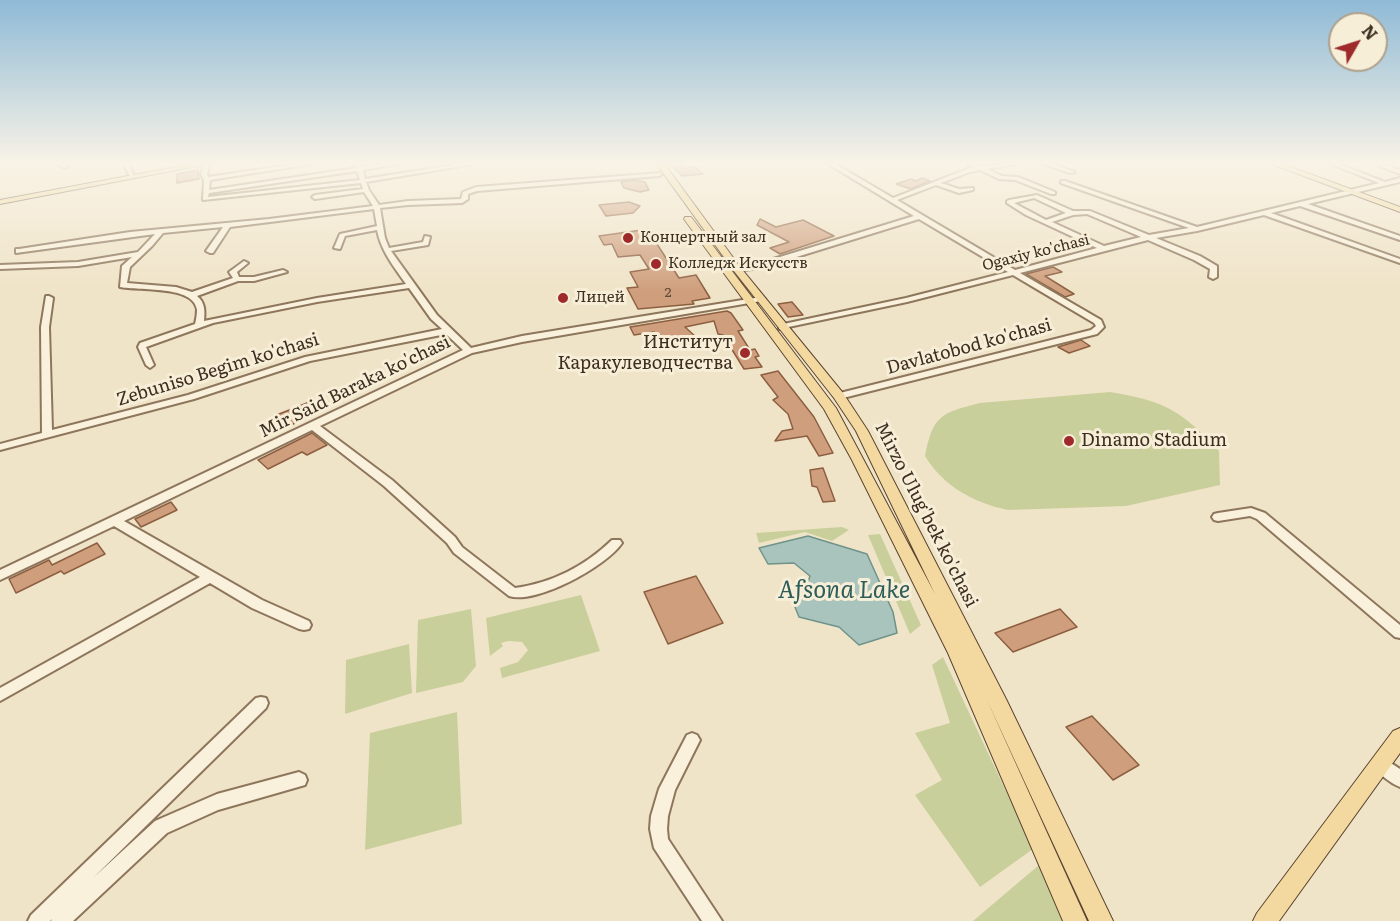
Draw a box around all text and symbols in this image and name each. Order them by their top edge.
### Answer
north arrow [1328,12,1388,72]
text: N [1357,19,1384,45]
place label: Концертный зал [640,229,766,247]
marker: Концертный зал [621,231,635,245]
street label: Ogaxiy ko'chasi [981,231,1091,275]
place label: Колледж Искусств [668,255,808,273]
marker: Колледж Искусств [649,257,663,271]
house number: 2 [664,285,672,301]
place label: Лицей [575,289,625,307]
marker: Лицей [556,291,570,305]
street label: Davlatobod ko'chasi [884,315,1054,379]
street label: Zebuniso Begim ko'chasi [114,329,322,411]
street label: Mir Said Baraka ko'chasi [256,331,454,443]
place label: Институт Каракулеводчества [557,332,733,374]
marker: Институт Каракулеводчества [738,346,752,360]
street label: Mirzo Ulug'bek ko'chasi [870,419,982,611]
place label: Dinamo Stadium [1081,430,1227,452]
marker: Dinamo Stadium [1062,434,1076,448]
water label: Afsona Lake [778,577,910,605]

